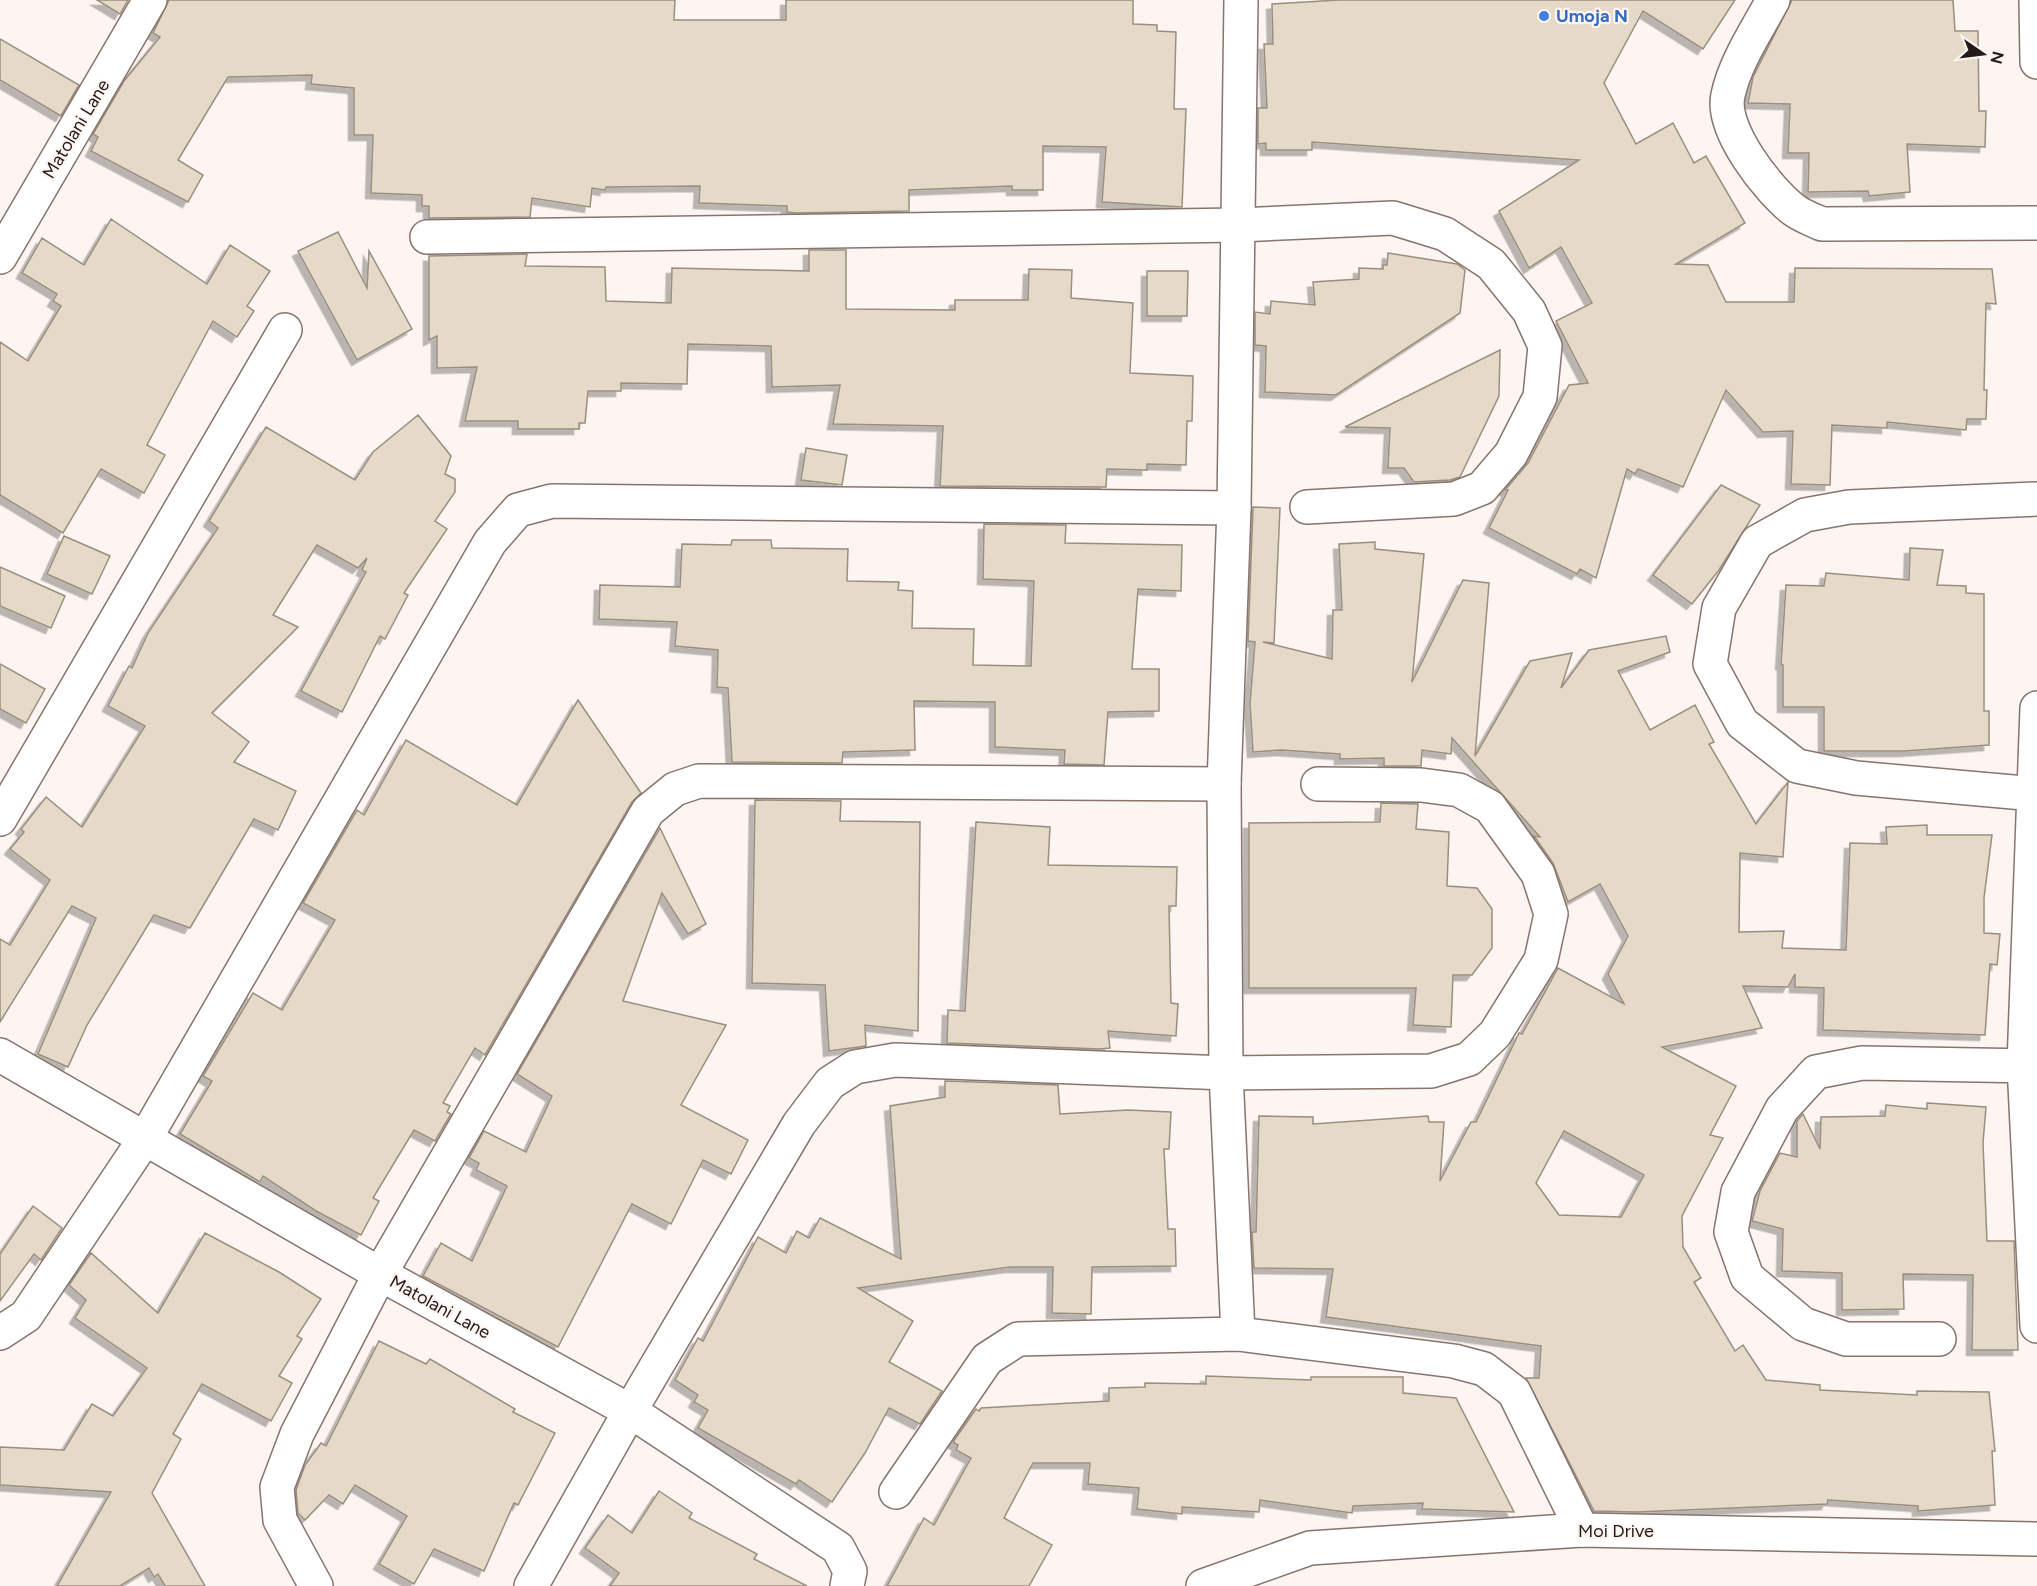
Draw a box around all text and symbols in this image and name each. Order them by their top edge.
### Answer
place label: Umoja N [1556,5,1628,27]
marker: Umoja N [1537,9,1551,23]
north arrow [1953,24,2013,84]
text: N [1986,49,2008,66]
street label: Matolani Lane [38,75,114,183]
street label: Matolani Lane [386,1270,494,1344]
street label: Moi Drive [1578,1520,1654,1542]

